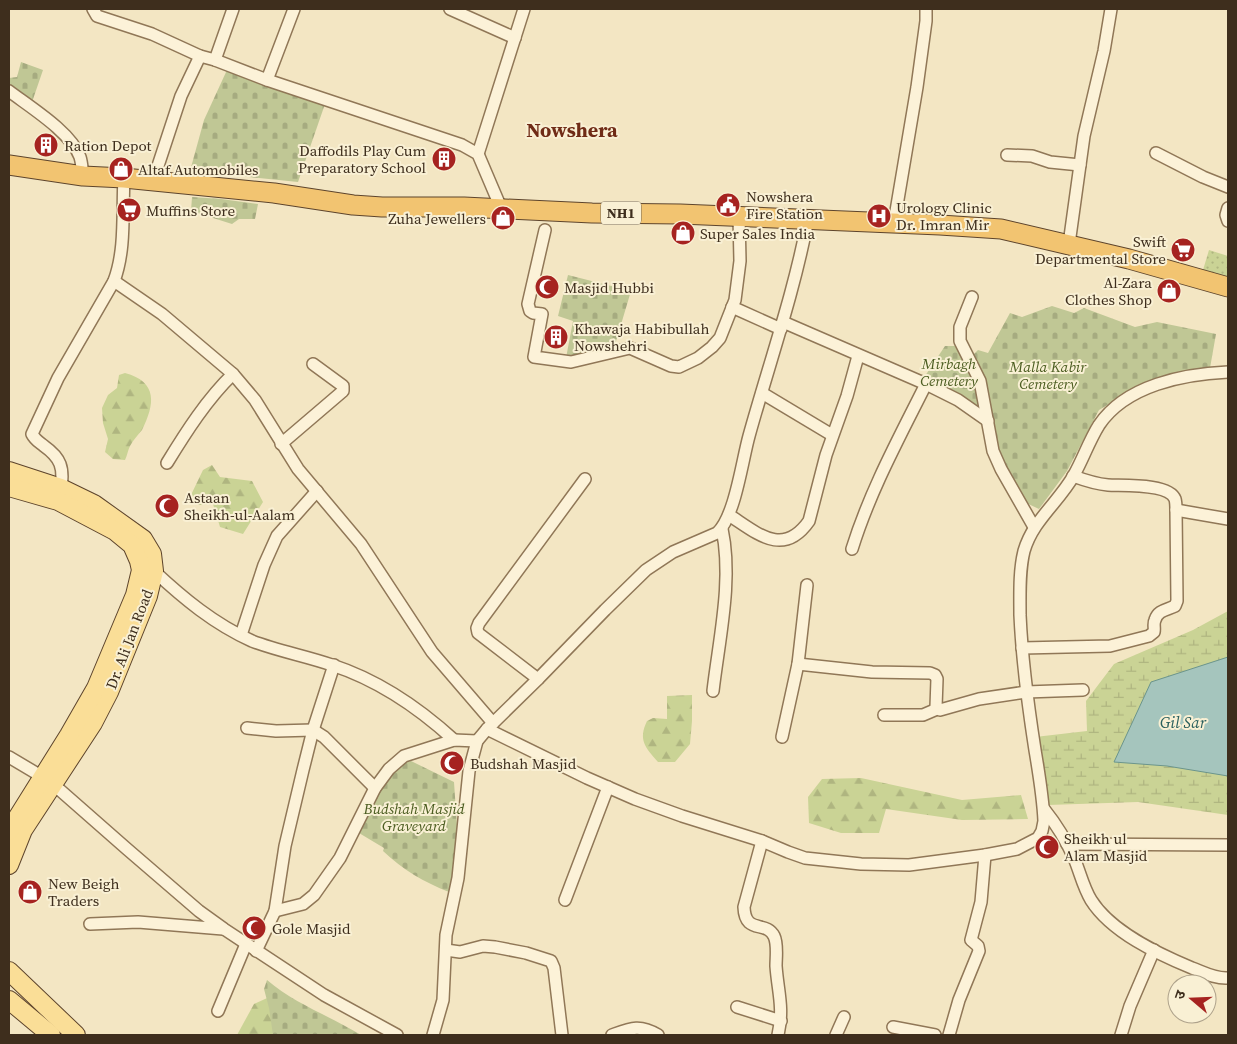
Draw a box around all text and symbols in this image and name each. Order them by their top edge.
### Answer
district label: Nowshera [526,116,618,144]
building icon: Ration Depot [33,132,59,158]
place label: Ration Depot [64,135,152,156]
place label: Daffodils Play Cum Preparatory School [298,140,427,178]
building icon: Daffodils Play Cum Preparatory School [431,146,457,172]
shop icon: Altaf Automobiles [108,156,134,182]
place label: Altaf Automobiles [138,159,259,180]
place label: Nowshera Fire Station [746,186,823,224]
public building icon: Nowshera Fire Station [715,192,741,218]
supermarket icon: Muffins Store [116,197,142,223]
place label: Urology Clinic Dr. Imran Mir [896,197,992,235]
place label: Muffins Store [146,200,236,221]
road number: NH1 [601,202,641,224]
hospital icon: Urology Clinic Dr. Imran Mir [866,203,892,229]
shop icon: Zuha Jewellers [490,205,516,231]
place label: Zuha Jewellers [388,208,486,229]
shop icon: Super Sales India [670,220,696,246]
place label: Super Sales India [700,223,815,244]
place label: Swift Departmental Store [1035,231,1166,269]
supermarket icon: Swift Departmental Store [1170,237,1196,263]
place label: Al-Zara Clothes Shop [1065,272,1152,310]
mosque icon: Masjid Hubbi [534,274,560,300]
place label: Masjid Hubbi [564,277,654,298]
shop icon: Al-Zara Clothes Shop [1156,278,1182,304]
place label: Khawaja Habibullah Nowshehri [574,318,709,356]
building icon: Khawaja Habibullah Nowshehri [543,324,569,350]
park label: Mirbagh Cemetery [920,353,979,391]
park label: Malla Kabir Cemetery [1009,356,1087,394]
place label: Astaan Sheikh-ul-Aalam [184,487,295,525]
mosque icon: Astaan Sheikh-ul-Aalam [154,493,180,519]
street label: Dr. Ali Jan Road [100,586,158,692]
water label: Gil Sar [1160,711,1207,733]
mosque icon: Budshah Masjid [439,750,465,776]
place label: Budshah Masjid [470,753,577,774]
park label: Budshah Masjid Graveyard [362,798,465,836]
place label: Sheikh ul Alam Masjid [1064,828,1148,866]
mosque icon: Sheikh ul Alam Masjid [1034,834,1060,860]
place label: New Beigh Traders [48,873,120,911]
shop icon: New Beigh Traders [17,879,43,905]
mosque icon: Gole Masjid [241,915,267,941]
place label: Gole Masjid [272,918,351,939]
north arrow [1167,974,1217,1024]
text: उ [1169,987,1191,1002]

